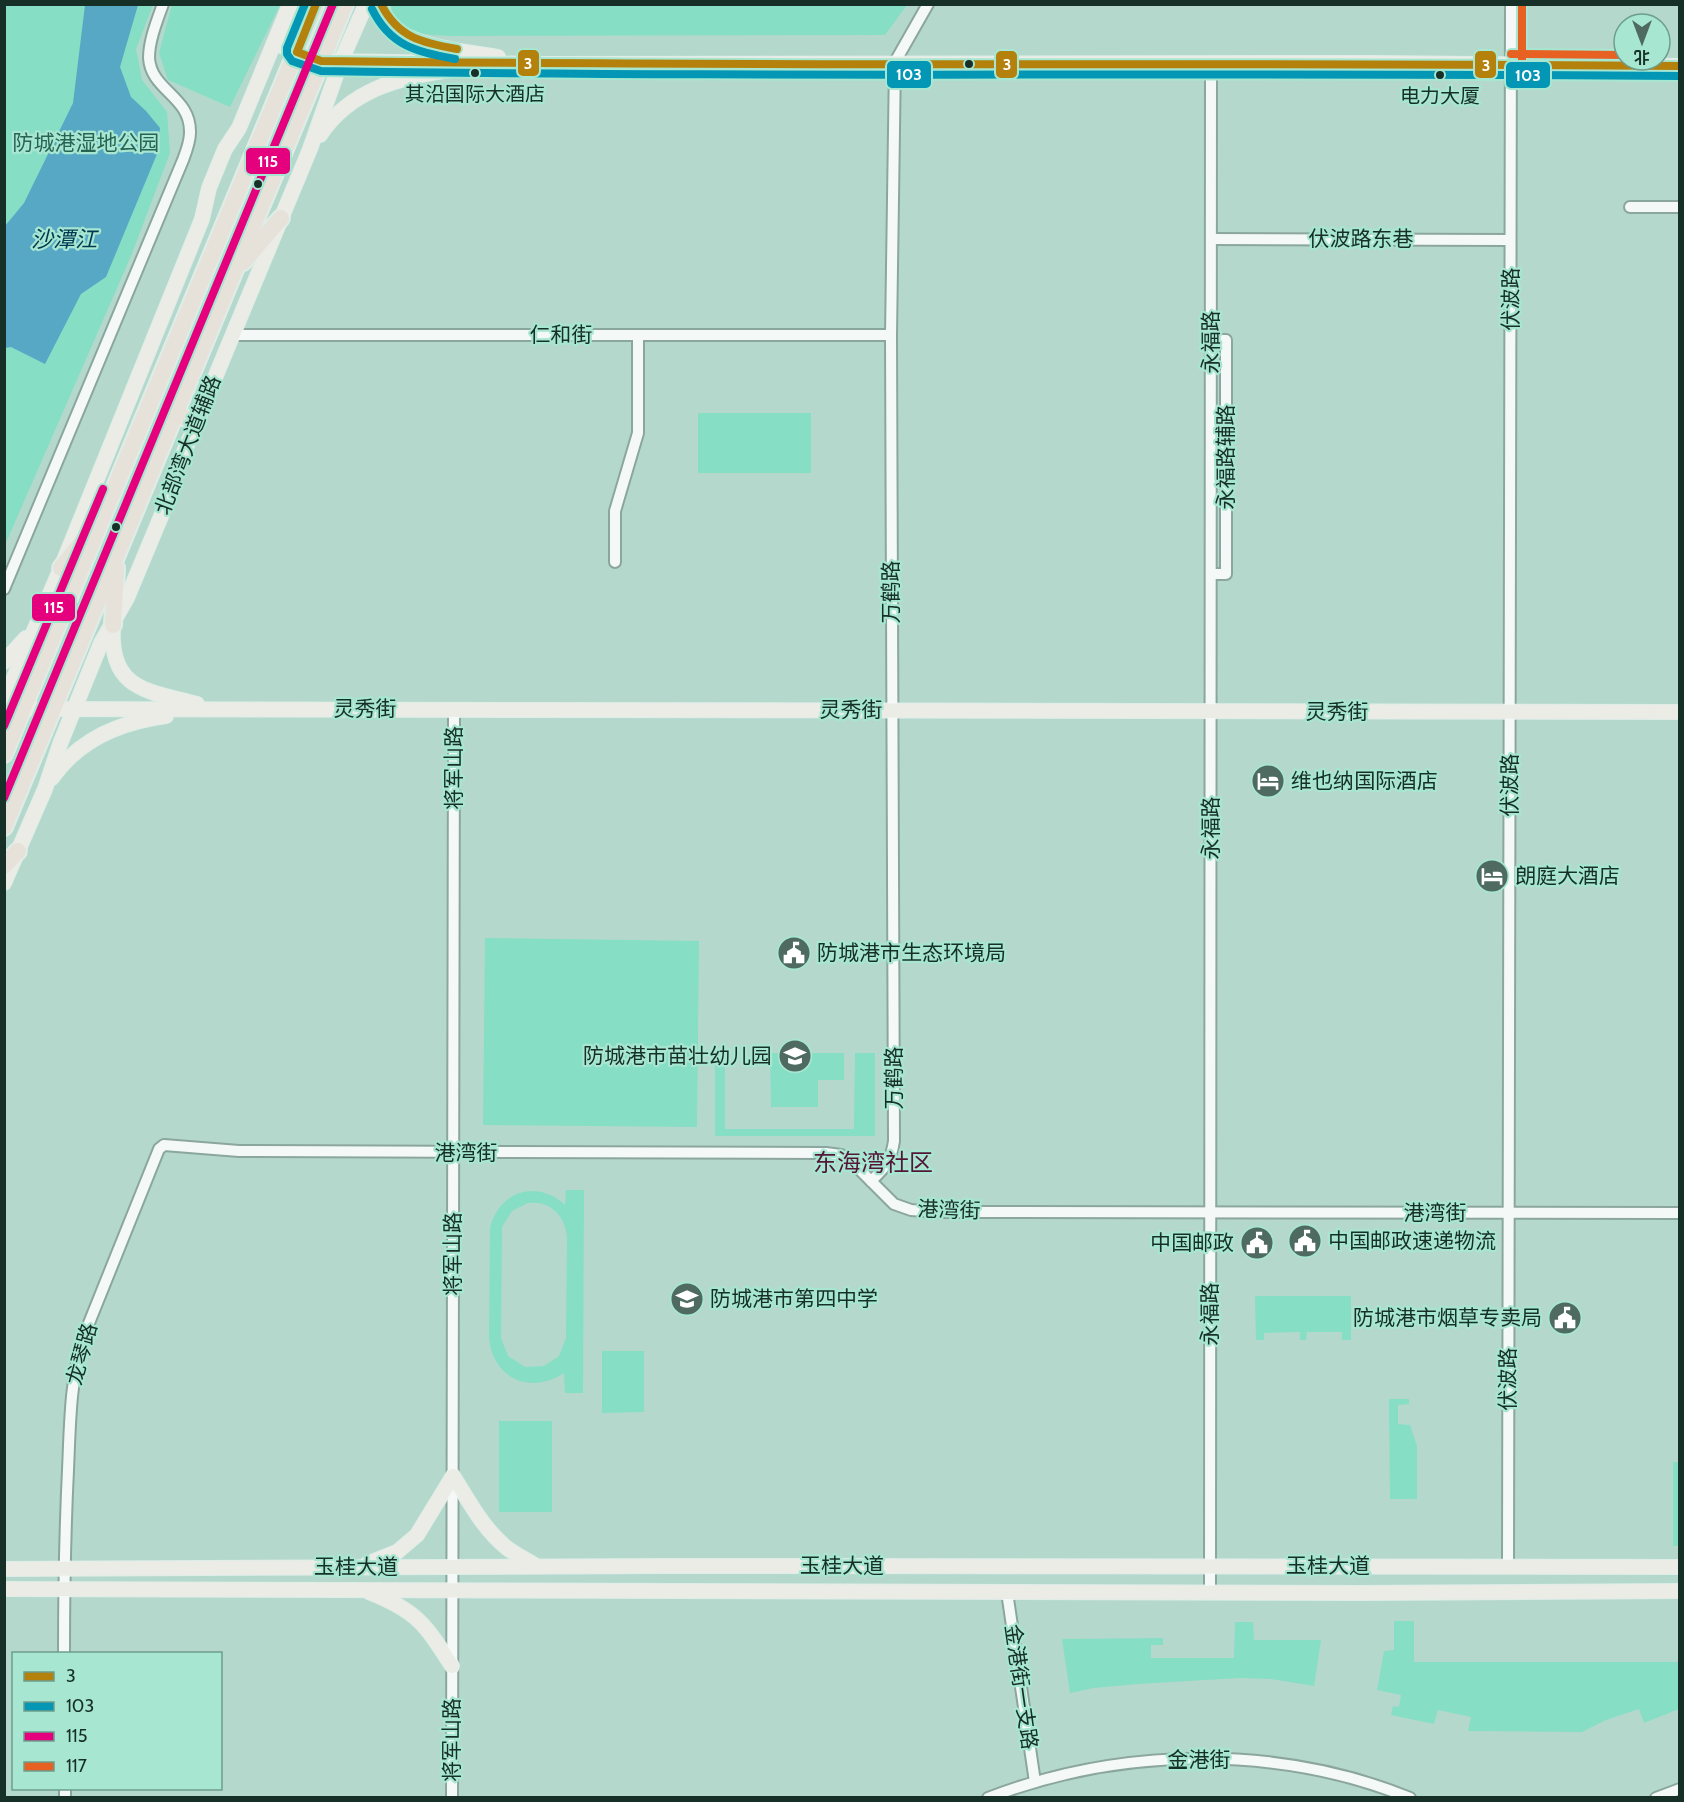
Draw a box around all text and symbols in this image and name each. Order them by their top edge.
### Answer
north arrow [1612,12,1672,72]
text: 北 [1634,47,1650,66]
line badge: 3 [517,49,540,77]
line badge: 3 [995,50,1018,79]
line badge: 3 [1474,50,1497,79]
text: 3 [524,54,532,73]
text: 3 [1003,55,1011,74]
text: 3 [1482,56,1490,75]
unlabelled marker [963,58,975,70]
line badge: 103 [886,60,932,89]
line badge: 103 [1505,61,1551,89]
text: 103 [896,65,922,84]
text: 103 [1515,66,1541,85]
marker: 其沿国际大酒店 [469,67,481,79]
marker: 电力大厦 [1434,69,1446,81]
place label: 其沿国际大酒店 [405,82,545,106]
place label: 电力大厦 [1400,84,1480,108]
park label: 防城港湿地公园 [13,130,160,155]
line badge: 115 [245,147,291,175]
text: 115 [258,152,278,171]
unlabelled marker [252,178,264,190]
water label: 沙潭江 [31,226,99,253]
street label: 伏波路东巷 [1309,226,1414,251]
street label: 伏波路 [1498,268,1523,331]
street label: 永福路 [1198,311,1223,374]
street label: 仁和街 [530,322,593,347]
street label: 北部湾大道辅路 [150,372,226,518]
street label: 永福路辅路 [1213,405,1238,510]
unlabelled marker [110,521,122,533]
street label: 万鹤路 [878,561,903,624]
line badge: 115 [31,593,76,622]
text: 115 [44,598,64,617]
street label: 灵秀街 [334,696,397,721]
street label: 灵秀街 [820,697,883,722]
street label: 灵秀街 [1306,699,1369,724]
street label: 将军山路 [441,726,466,810]
street label: 伏波路 [1497,754,1522,817]
hotel icon: 维也纳国际酒店 [1250,763,1286,799]
place label: 维也纳国际酒店 [1291,768,1438,793]
street label: 永福路 [1198,797,1223,860]
hotel icon: 朗庭大酒店 [1474,858,1510,894]
place label: 朗庭大酒店 [1515,863,1620,888]
public building icon: 防城港市生态环境局 [776,935,812,971]
place label: 防城港市生态环境局 [817,940,1006,965]
school or university icon: 防城港市苗壮幼儿园 [777,1038,813,1074]
place label: 防城港市苗壮幼儿园 [583,1043,772,1068]
street label: 万鹤路 [881,1047,906,1110]
street label: 港湾街 [435,1140,498,1165]
district label: 东海湾社区 [813,1148,933,1177]
street label: 港湾街 [917,1196,981,1223]
street label: 港湾街 [1404,1200,1467,1225]
street label: 将军山路 [440,1212,465,1296]
public building icon: 中国邮政速递物流 [1287,1223,1323,1259]
public building icon: 中国邮政 [1239,1225,1275,1261]
place label: 中国邮政速递物流 [1328,1228,1496,1253]
place label: 中国邮政 [1150,1230,1234,1255]
school or university icon: 防城港市第四中学 [669,1281,705,1317]
street label: 永福路 [1197,1283,1222,1346]
place label: 防城港市第四中学 [710,1286,878,1311]
public building icon: 防城港市烟草专卖局 [1547,1300,1583,1336]
place label: 防城港市烟草专卖局 [1353,1305,1542,1330]
street label: 龙琴路 [61,1320,102,1388]
street label: 伏波路 [1495,1348,1520,1411]
street label: 玉桂大道 [800,1553,884,1578]
street label: 玉桂大道 [1286,1553,1370,1578]
street label: 玉桂大道 [314,1554,398,1579]
street label: 金港街一支路 [1000,1623,1043,1751]
legend [12,1652,222,1790]
text: 3 [66,1665,76,1687]
text: 103 [66,1695,94,1717]
street label: 将军山路 [439,1698,464,1782]
text: 115 [66,1725,87,1747]
street label: 金港街 [1168,1747,1231,1772]
text: 117 [66,1755,87,1777]

